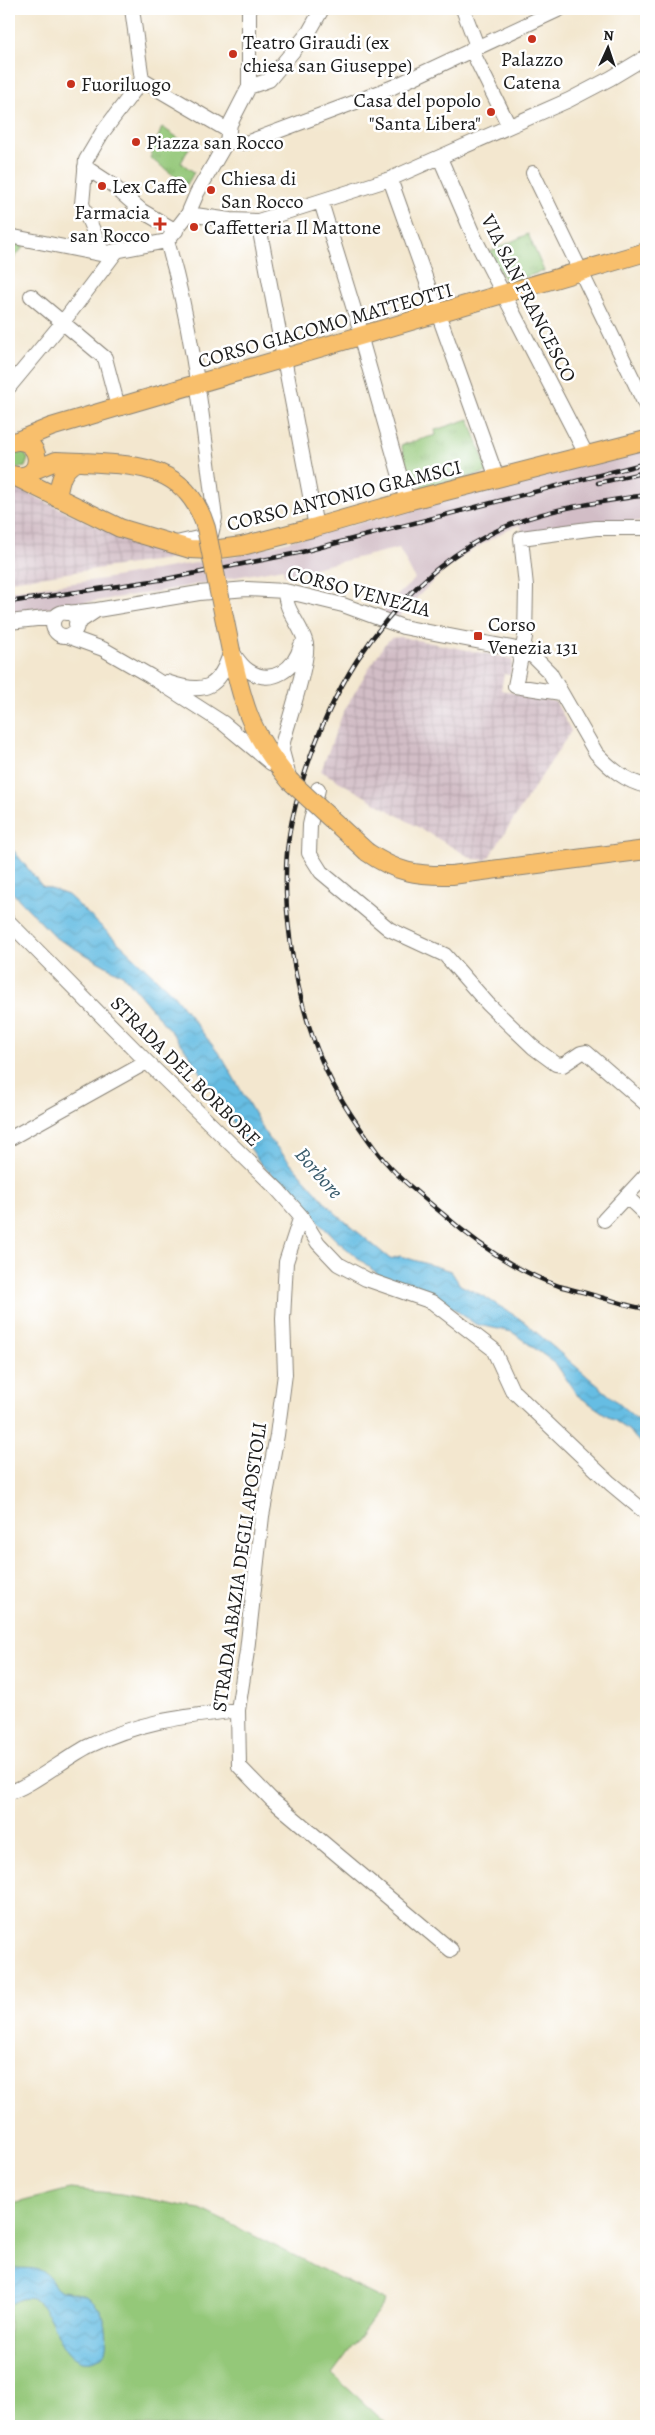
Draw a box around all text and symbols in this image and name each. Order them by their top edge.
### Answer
north arrow [582,22,632,72]
text: N [603,26,614,45]
place label: Teatro Giraudi (ex chiesa san Giuseppe) [243,29,412,79]
marker: Palazzo Catena [526,33,538,45]
place label: Palazzo Catena [501,46,563,96]
marker: Teatro Giraudi (ex chiesa san Giuseppe) [227,48,239,60]
place label: Fuoriluogo [81,71,171,98]
marker: Fuoriluogo [65,78,77,90]
place label: Casa del popolo "Santa Libera" [353,87,481,137]
marker: Casa del popolo "Santa Libera" [485,106,497,118]
place label: Piazza san Rocco [146,129,284,156]
marker: Piazza san Rocco [130,136,142,148]
place label: Chiesa di San Rocco [221,165,303,215]
place label: Lex Caffè [112,173,187,200]
marker: Lex Caffè [96,180,108,192]
marker: Chiesa di San Rocco [205,184,217,196]
place label: Farmacia san Rocco [70,199,151,249]
street label: VIA SAN FRANCESCO [474,209,583,387]
place label: Caffetteria Il Mattone [204,214,381,241]
marker: Farmacia san Rocco [154,218,166,230]
marker: Caffetteria Il Mattone [188,221,200,233]
street label: CORSO GIACOMO MATTEOTTI [195,276,456,375]
street label: CORSO ANTONIO GRAMSCI [224,453,464,538]
street label: CORSO VENEZIA [284,559,434,624]
place label: Corso Venezia 131 [487,611,578,661]
marker: Corso Venezia 131 [472,630,484,642]
street label: STRADA DEL BORBORE [104,990,267,1153]
water label: Borbore [289,1141,350,1205]
street label: STRADA ABAZIA DEGLI APOSTOLI [206,1420,273,1714]

